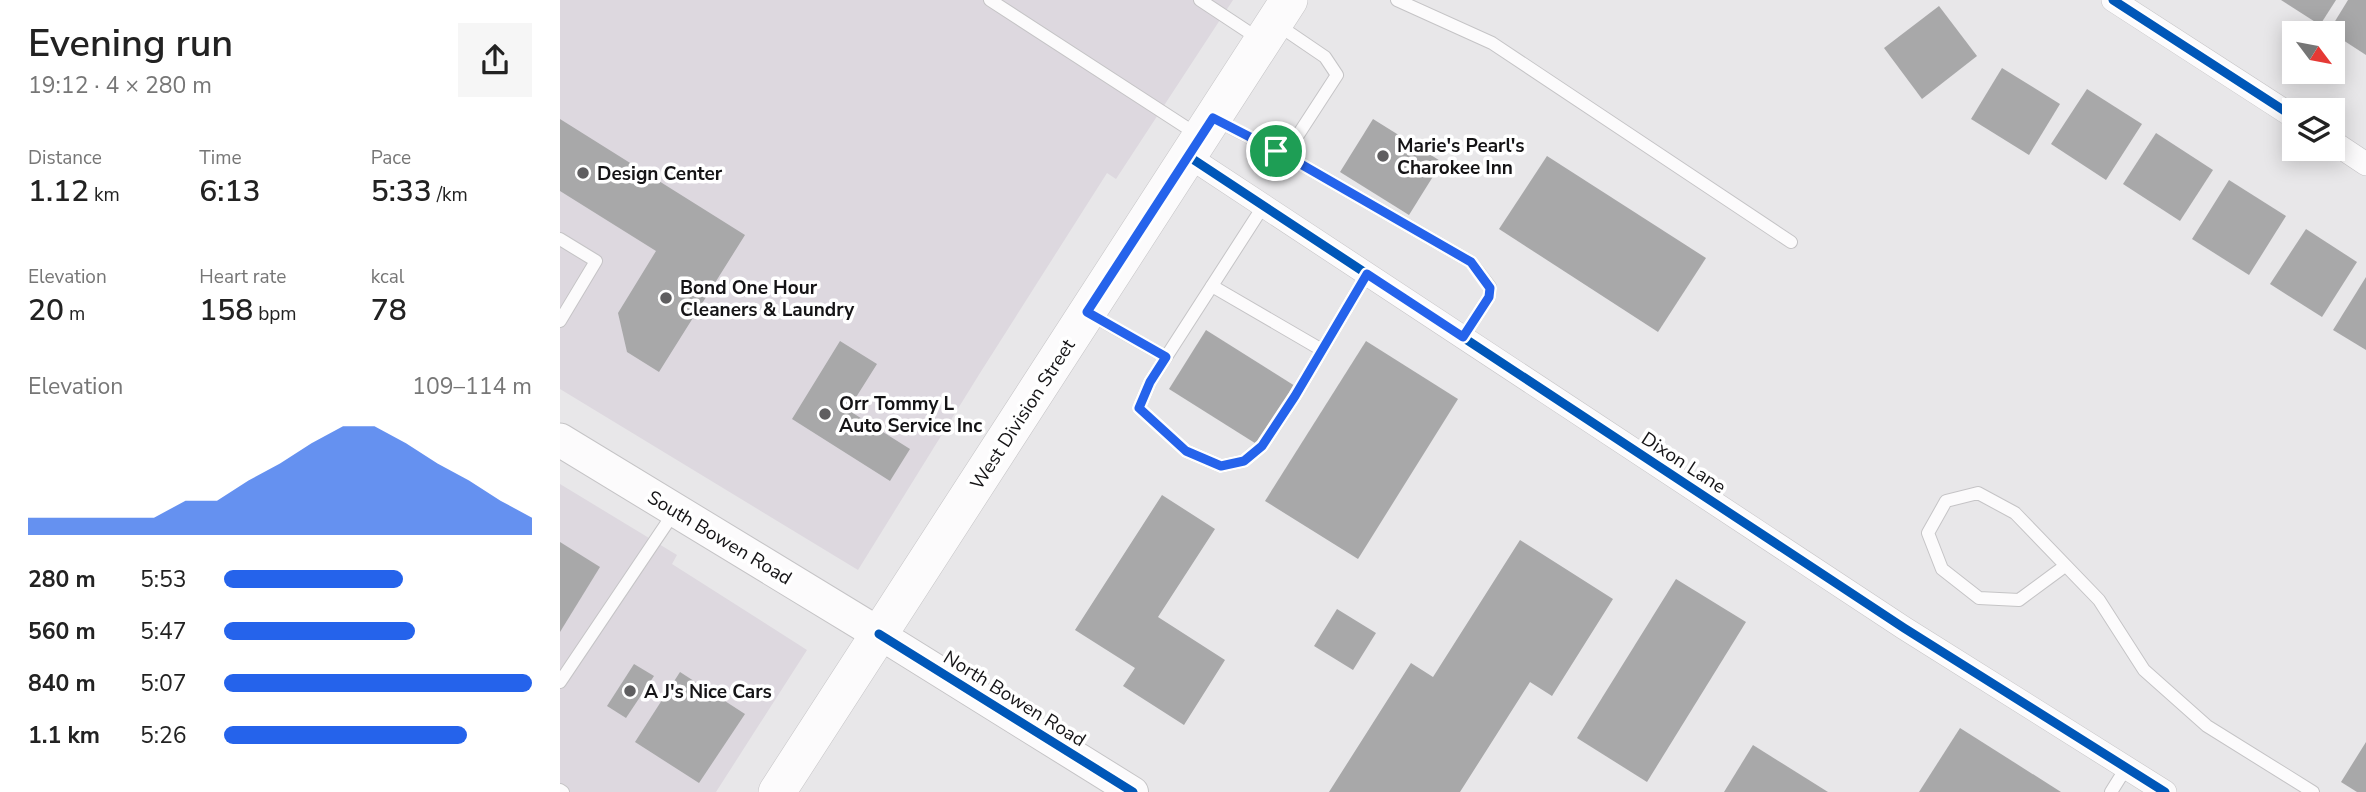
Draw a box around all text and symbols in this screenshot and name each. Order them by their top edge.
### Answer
text: Evening run [28,18,233,69]
north arrow [2282,21,2345,84]
map controls [2282,21,2345,161]
button: share [458,23,532,97]
text: 19:12 · 4 × 280 m [28,70,212,101]
button: layers [2282,98,2345,161]
pin [1246,121,1306,181]
icon: arrive [1257,132,1295,170]
place label: Marie's Pearl's Charokee Inn [1397,133,1525,181]
text: Distance [28,145,102,171]
text: Time [199,145,242,171]
text: Pace [371,145,411,171]
marker: Marie's Pearl's Charokee Inn [1375,148,1391,164]
place label: Design Center [597,161,723,187]
marker: Design Center [575,165,591,181]
text: 1.12 [28,171,89,212]
text: 6:13 [199,171,260,212]
text: 5:33 [371,171,432,212]
text: km [89,182,120,208]
text: /km [432,182,468,208]
text: Elevation [28,264,107,290]
text: Heart rate [199,264,286,290]
text: kcal [371,264,404,290]
place label: Bond One Hour Cleaners & Laundry [680,275,855,323]
text: 20 [28,290,64,331]
text: 158 [199,290,253,331]
text: 78 [371,290,407,331]
marker: Bond One Hour Cleaners & Laundry [658,290,674,306]
text: m [64,301,85,327]
text: bpm [253,301,297,327]
street label: West Division Street [964,334,1082,495]
text: Elevation [28,371,123,402]
text: 109–114 m [412,371,532,402]
place label: Orr Tommy L Auto Service Inc [839,391,982,439]
marker: Orr Tommy L Auto Service Inc [817,406,833,422]
street label: Dixon Lane [1636,426,1731,500]
street label: South Bowen Road [642,484,797,591]
text: 280 m [28,564,96,595]
text: 5:53 [140,564,187,595]
text: 560 m [28,616,96,647]
text: 5:47 [140,616,187,647]
street label: North Bowen Road [938,645,1091,753]
text: 840 m [28,668,96,699]
text: 5:07 [140,668,187,699]
place label: A J's Nice Cars [644,679,772,705]
marker: A J's Nice Cars [622,683,638,699]
text: 1.1 km [28,720,100,751]
text: 5:26 [140,720,187,751]

